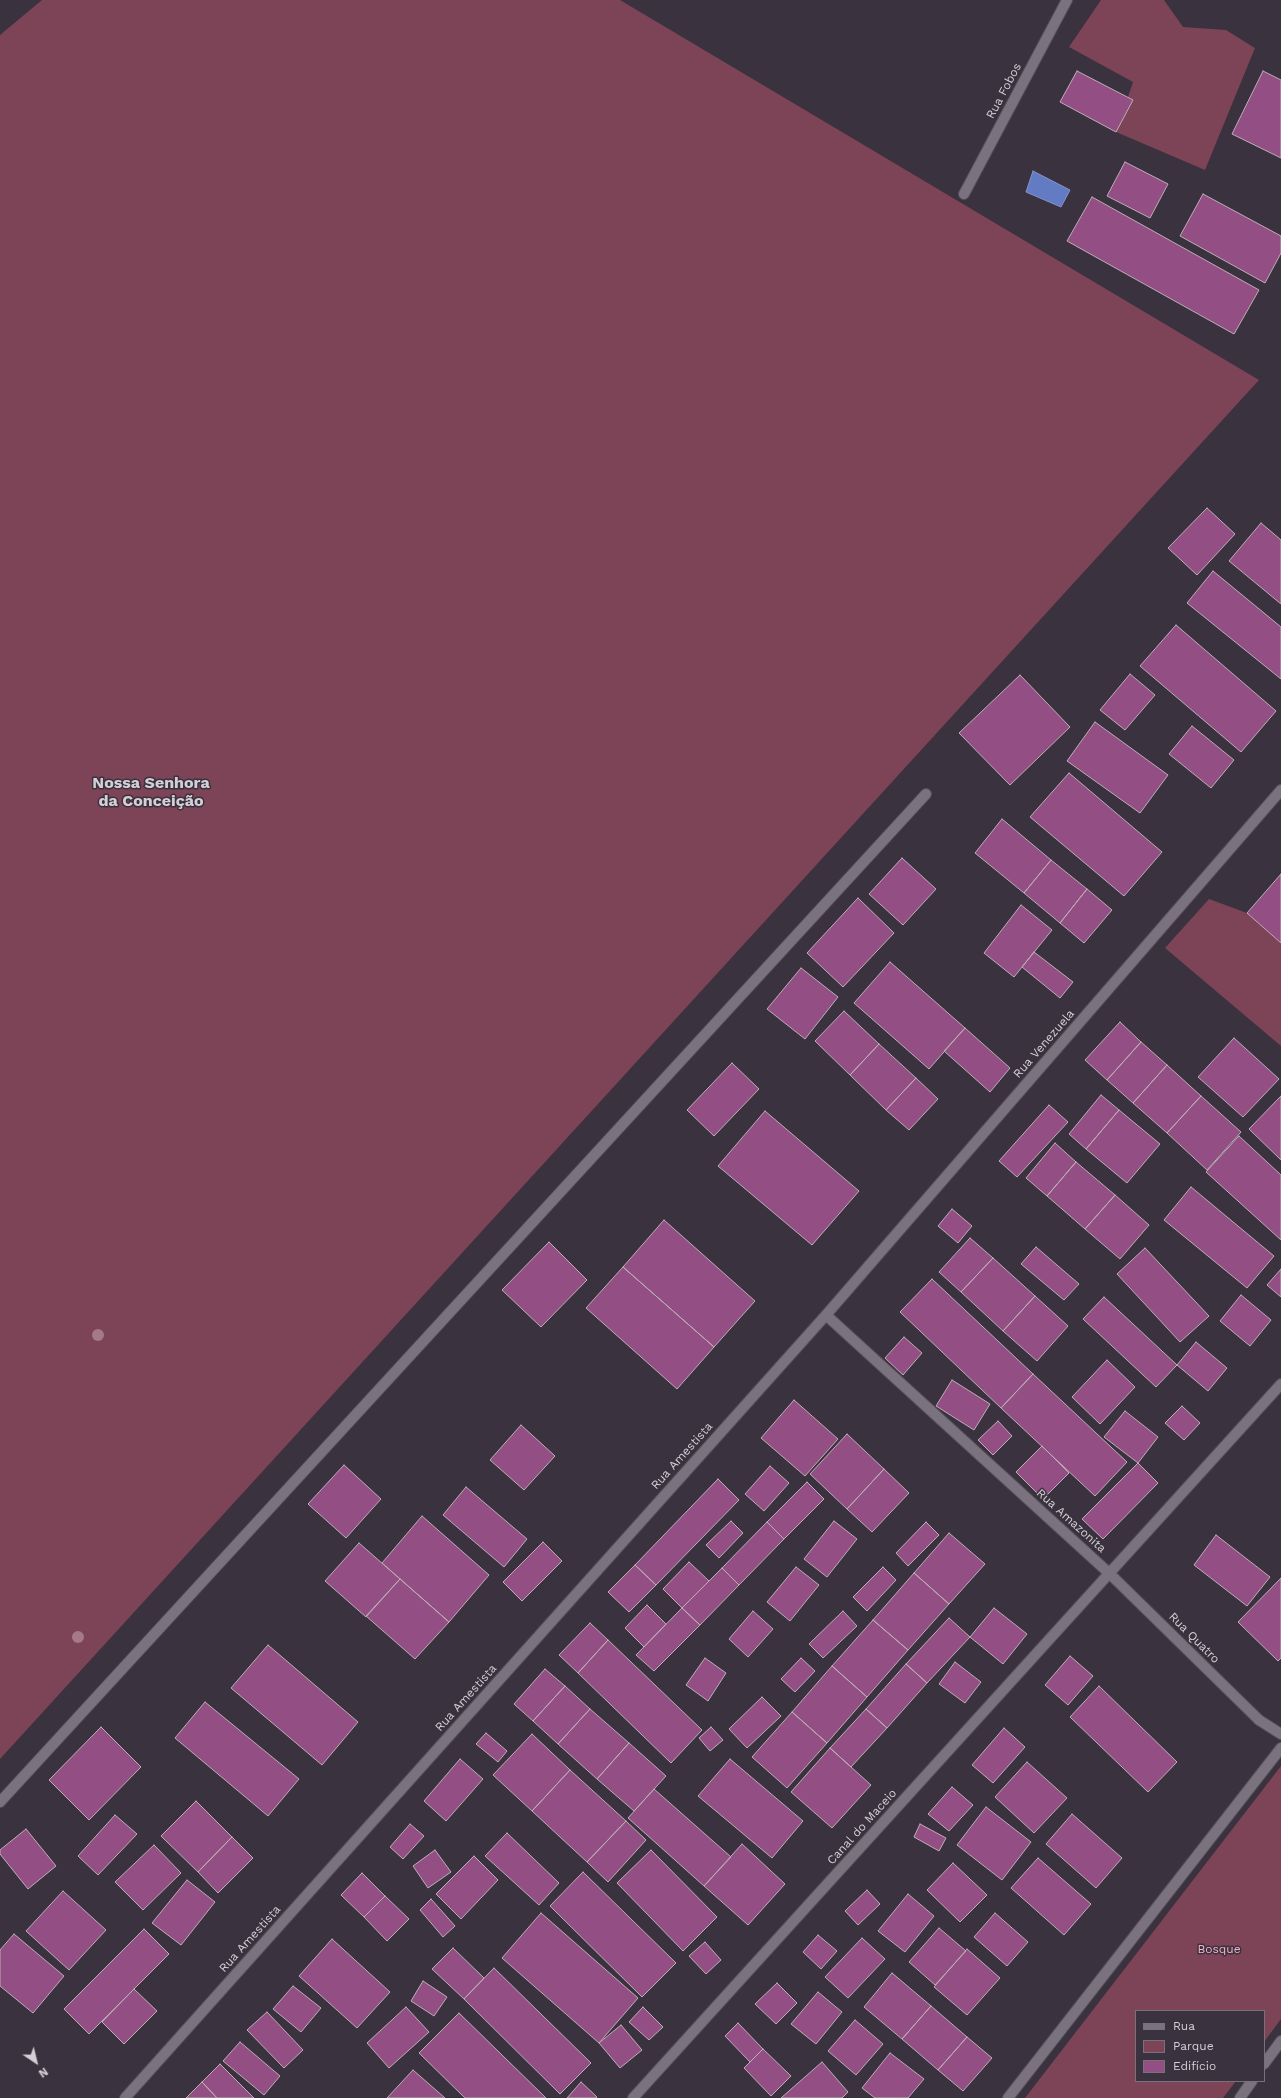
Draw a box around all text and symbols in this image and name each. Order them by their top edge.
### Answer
street label: Rua Fobos [983,61,1025,121]
district label: Nossa Senhora da Conceição [92,773,210,811]
street label: Rua Venezuela [1010,1007,1078,1081]
street label: Rua Amestista [648,1420,716,1492]
street label: Rua Amazonita [1033,1486,1109,1556]
street label: Rua Quatro [1166,1610,1222,1666]
street label: Rua Amestista [432,1662,500,1734]
street label: Canal do Maceio [824,1786,900,1868]
street label: Rua Amestista [216,1903,284,1975]
park label: Bosque [1197,1942,1241,1956]
legend [1135,2010,1265,2082]
text: Rua [1173,2019,1195,2033]
text: Parque [1173,2039,1214,2053]
north arrow [16,2042,56,2082]
text: Edifício [1173,2059,1216,2073]
text: N [36,2065,50,2080]

